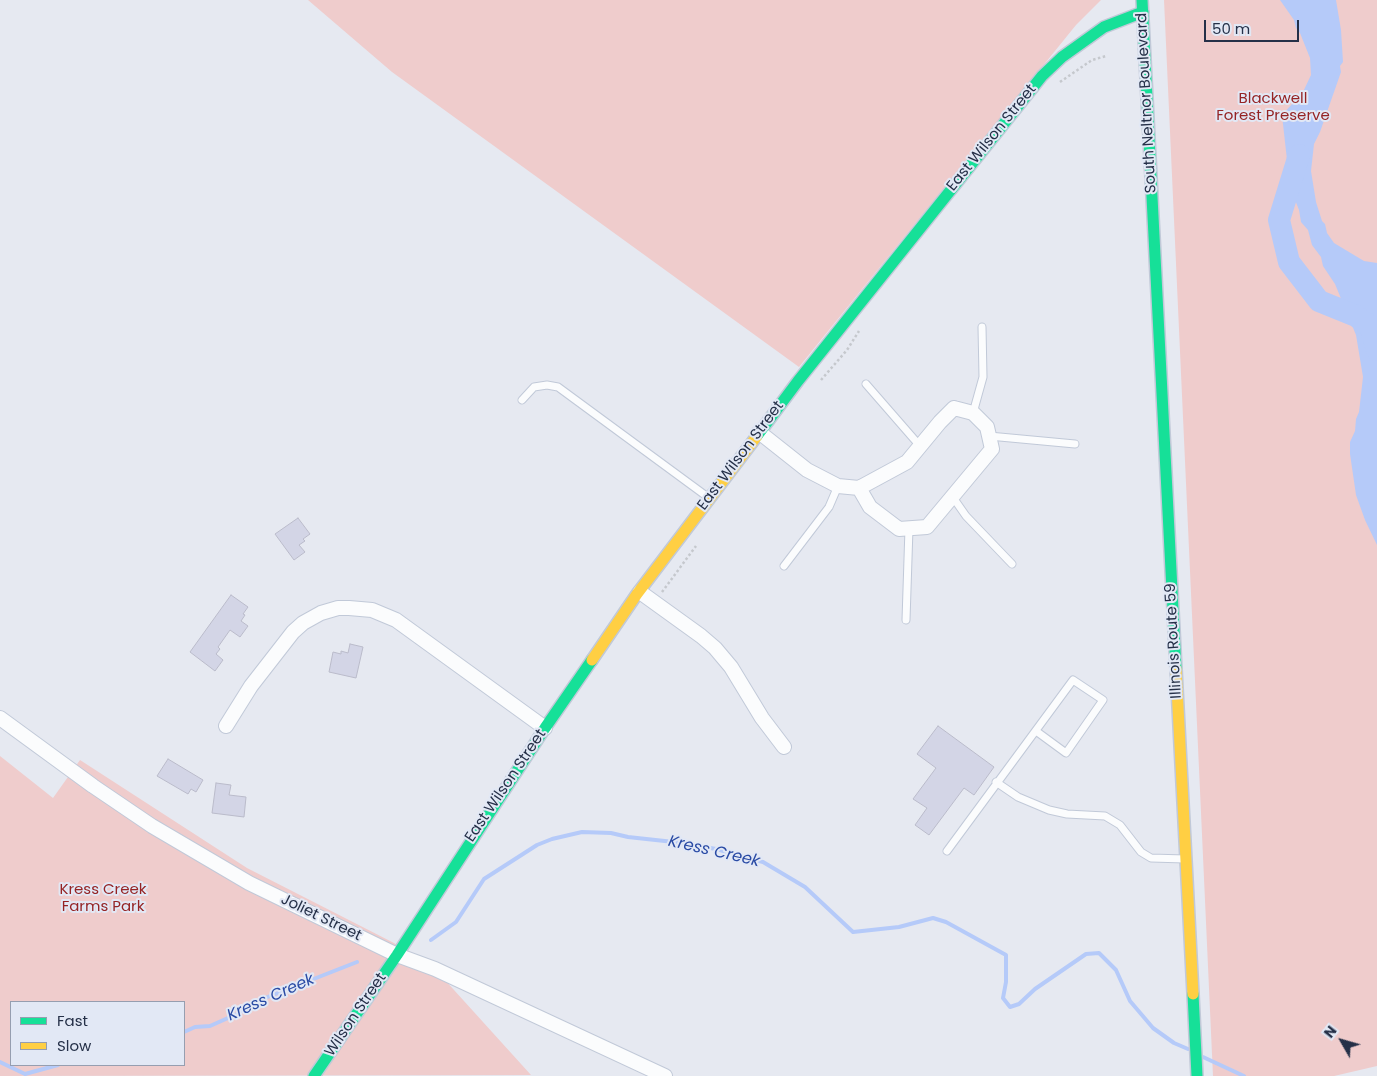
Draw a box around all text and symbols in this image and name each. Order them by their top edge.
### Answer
scale bar [1207,10,1302,42]
street label: South Neltnor Boulevard [1133,12,1161,194]
text: 50 m [1212,18,1250,39]
street label: East Wilson Street [943,81,1041,195]
park label: Blackwell Forest Preserve [1216,90,1330,125]
street label: East Wilson Street [694,398,788,514]
street label: Illinois Route 59 [1162,583,1186,699]
street label: East Wilson Street [462,726,550,846]
water label: Kress Creek [666,832,762,872]
park label: Kress Creek Farms Park [59,881,147,916]
street label: Joliet Street [278,891,364,945]
water label: Kress Creek [224,970,318,1026]
street label: Wilson Street [321,970,391,1060]
legend [10,1001,185,1066]
text: Fast [57,1010,88,1031]
north arrow [1317,1016,1367,1066]
text: N [1319,1021,1341,1042]
text: Slow [57,1035,91,1056]

